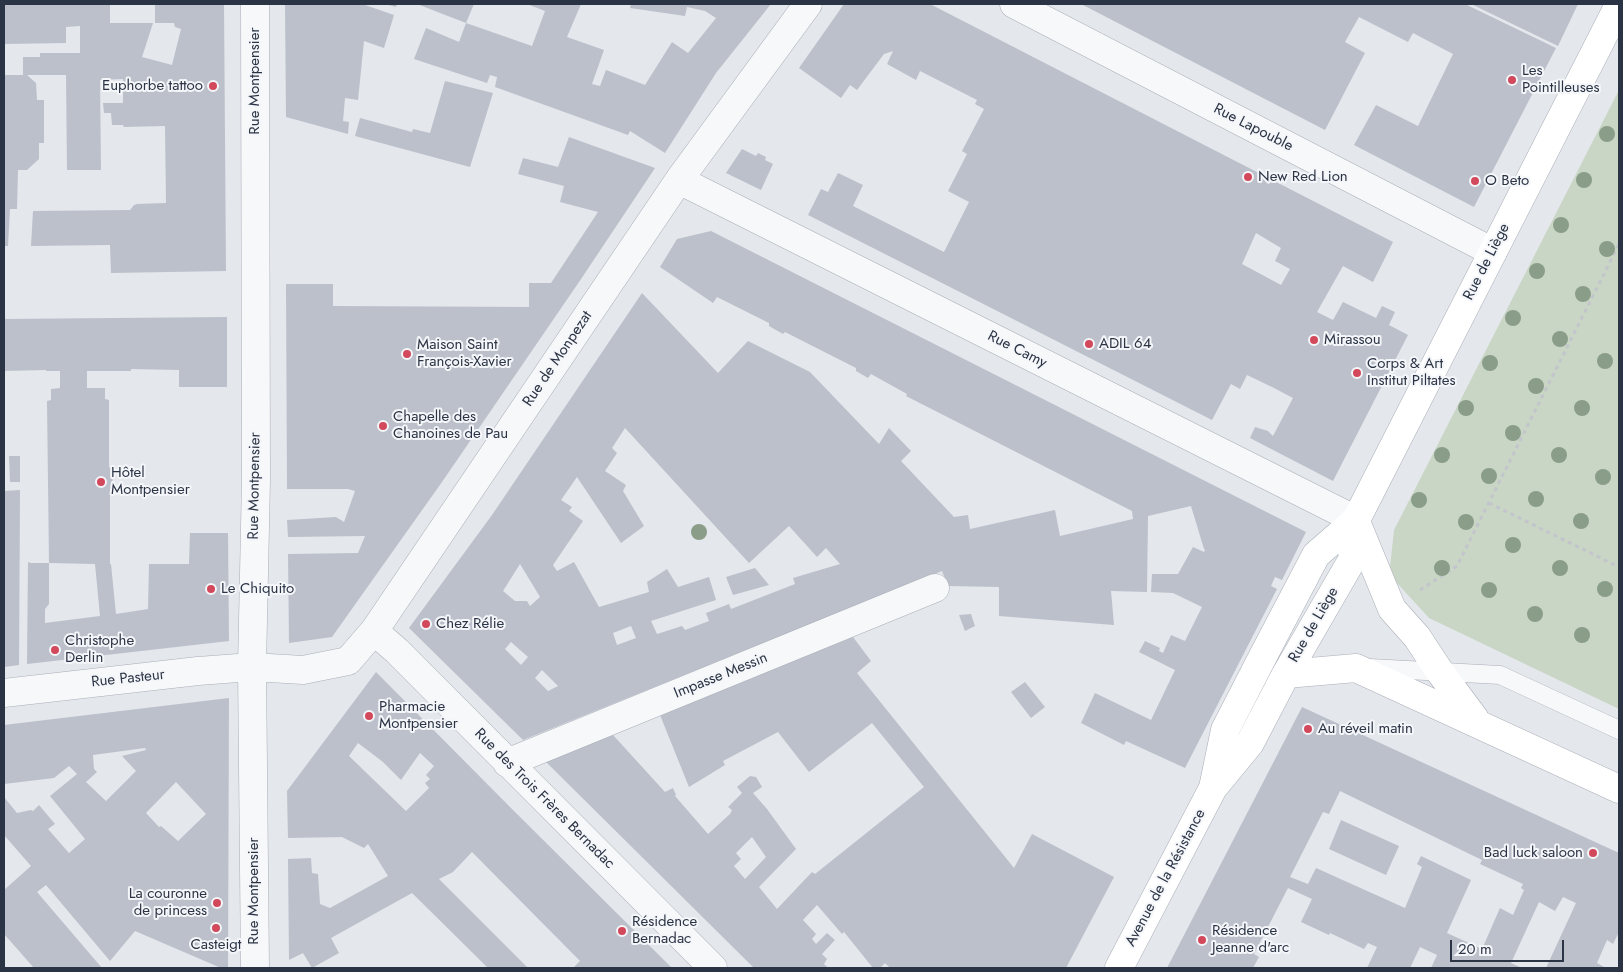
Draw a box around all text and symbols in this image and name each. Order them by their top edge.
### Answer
street label: Rue Montpensier [246,27,264,135]
place label: Les Pointilleuses [1522,62,1600,97]
marker: Les Pointilleuses [1506,74,1518,86]
place label: Euphorbe tattoo [102,77,203,95]
marker: Euphorbe tattoo [207,80,219,92]
street label: Rue Lapouble [1210,100,1296,156]
place label: New Red Lion [1258,168,1348,186]
marker: New Red Lion [1242,171,1254,183]
place label: O Beto [1485,172,1529,190]
marker: O Beto [1469,175,1481,187]
street label: Rue de Liège [1460,221,1514,303]
street label: Rue de Monpezat [519,308,597,410]
street label: Rue Camy [984,327,1050,373]
place label: Mirassou [1324,331,1381,349]
marker: Mirassou [1308,334,1320,346]
place label: ADIL 64 [1099,335,1151,353]
place label: Maison Saint François-Xavier [417,336,512,371]
marker: ADIL 64 [1083,338,1095,350]
marker: Maison Saint François-Xavier [401,348,413,360]
place label: Corps & Art Institut Piltates [1367,355,1455,390]
marker: Corps & Art Institut Piltates [1351,367,1363,379]
place label: Chapelle des Chanoines de Pau [393,408,508,443]
marker: Chapelle des Chanoines de Pau [377,420,389,432]
street label: Rue Montpensier [245,432,265,540]
place label: Hôtel Montpensier [111,464,190,499]
marker: Hôtel Montpensier [95,476,107,488]
place label: Le Chiquito [221,580,294,598]
marker: Le Chiquito [205,583,217,595]
street label: Rue de Liège [1285,584,1343,666]
place label: Chez Rélie [436,615,504,633]
marker: Chez Rélie [420,618,432,630]
place label: Christophe Derlin [65,632,134,667]
marker: Christophe Derlin [49,644,61,656]
street label: Impasse Messin [672,649,770,703]
street label: Rue Pasteur [90,666,166,692]
place label: Pharmacie Montpensier [379,698,458,733]
marker: Pharmacie Montpensier [363,710,375,722]
place label: Au réveil matin [1318,720,1413,738]
marker: Au réveil matin [1302,723,1314,735]
street label: Rue des Trois Frères Bernadac [470,725,618,873]
street label: Avenue de la Résistance [1122,806,1210,950]
street label: Rue Montpensier [245,837,263,945]
place label: Bad luck saloon [1484,844,1583,862]
marker: Bad luck saloon [1587,847,1599,859]
place label: La couronne de princess [129,885,207,920]
marker: La couronne de princess [211,897,223,909]
place label: Résidence Bernadac [632,913,697,948]
marker: Casteigt [210,922,222,934]
place label: Résidence Jeanne d'arc [1212,922,1289,957]
marker: Résidence Bernadac [616,925,628,937]
scale bar [1453,930,1567,962]
marker: Résidence Jeanne d'arc [1196,934,1208,946]
place label: Casteigt [191,936,241,954]
text: 20 m [1458,938,1492,960]

